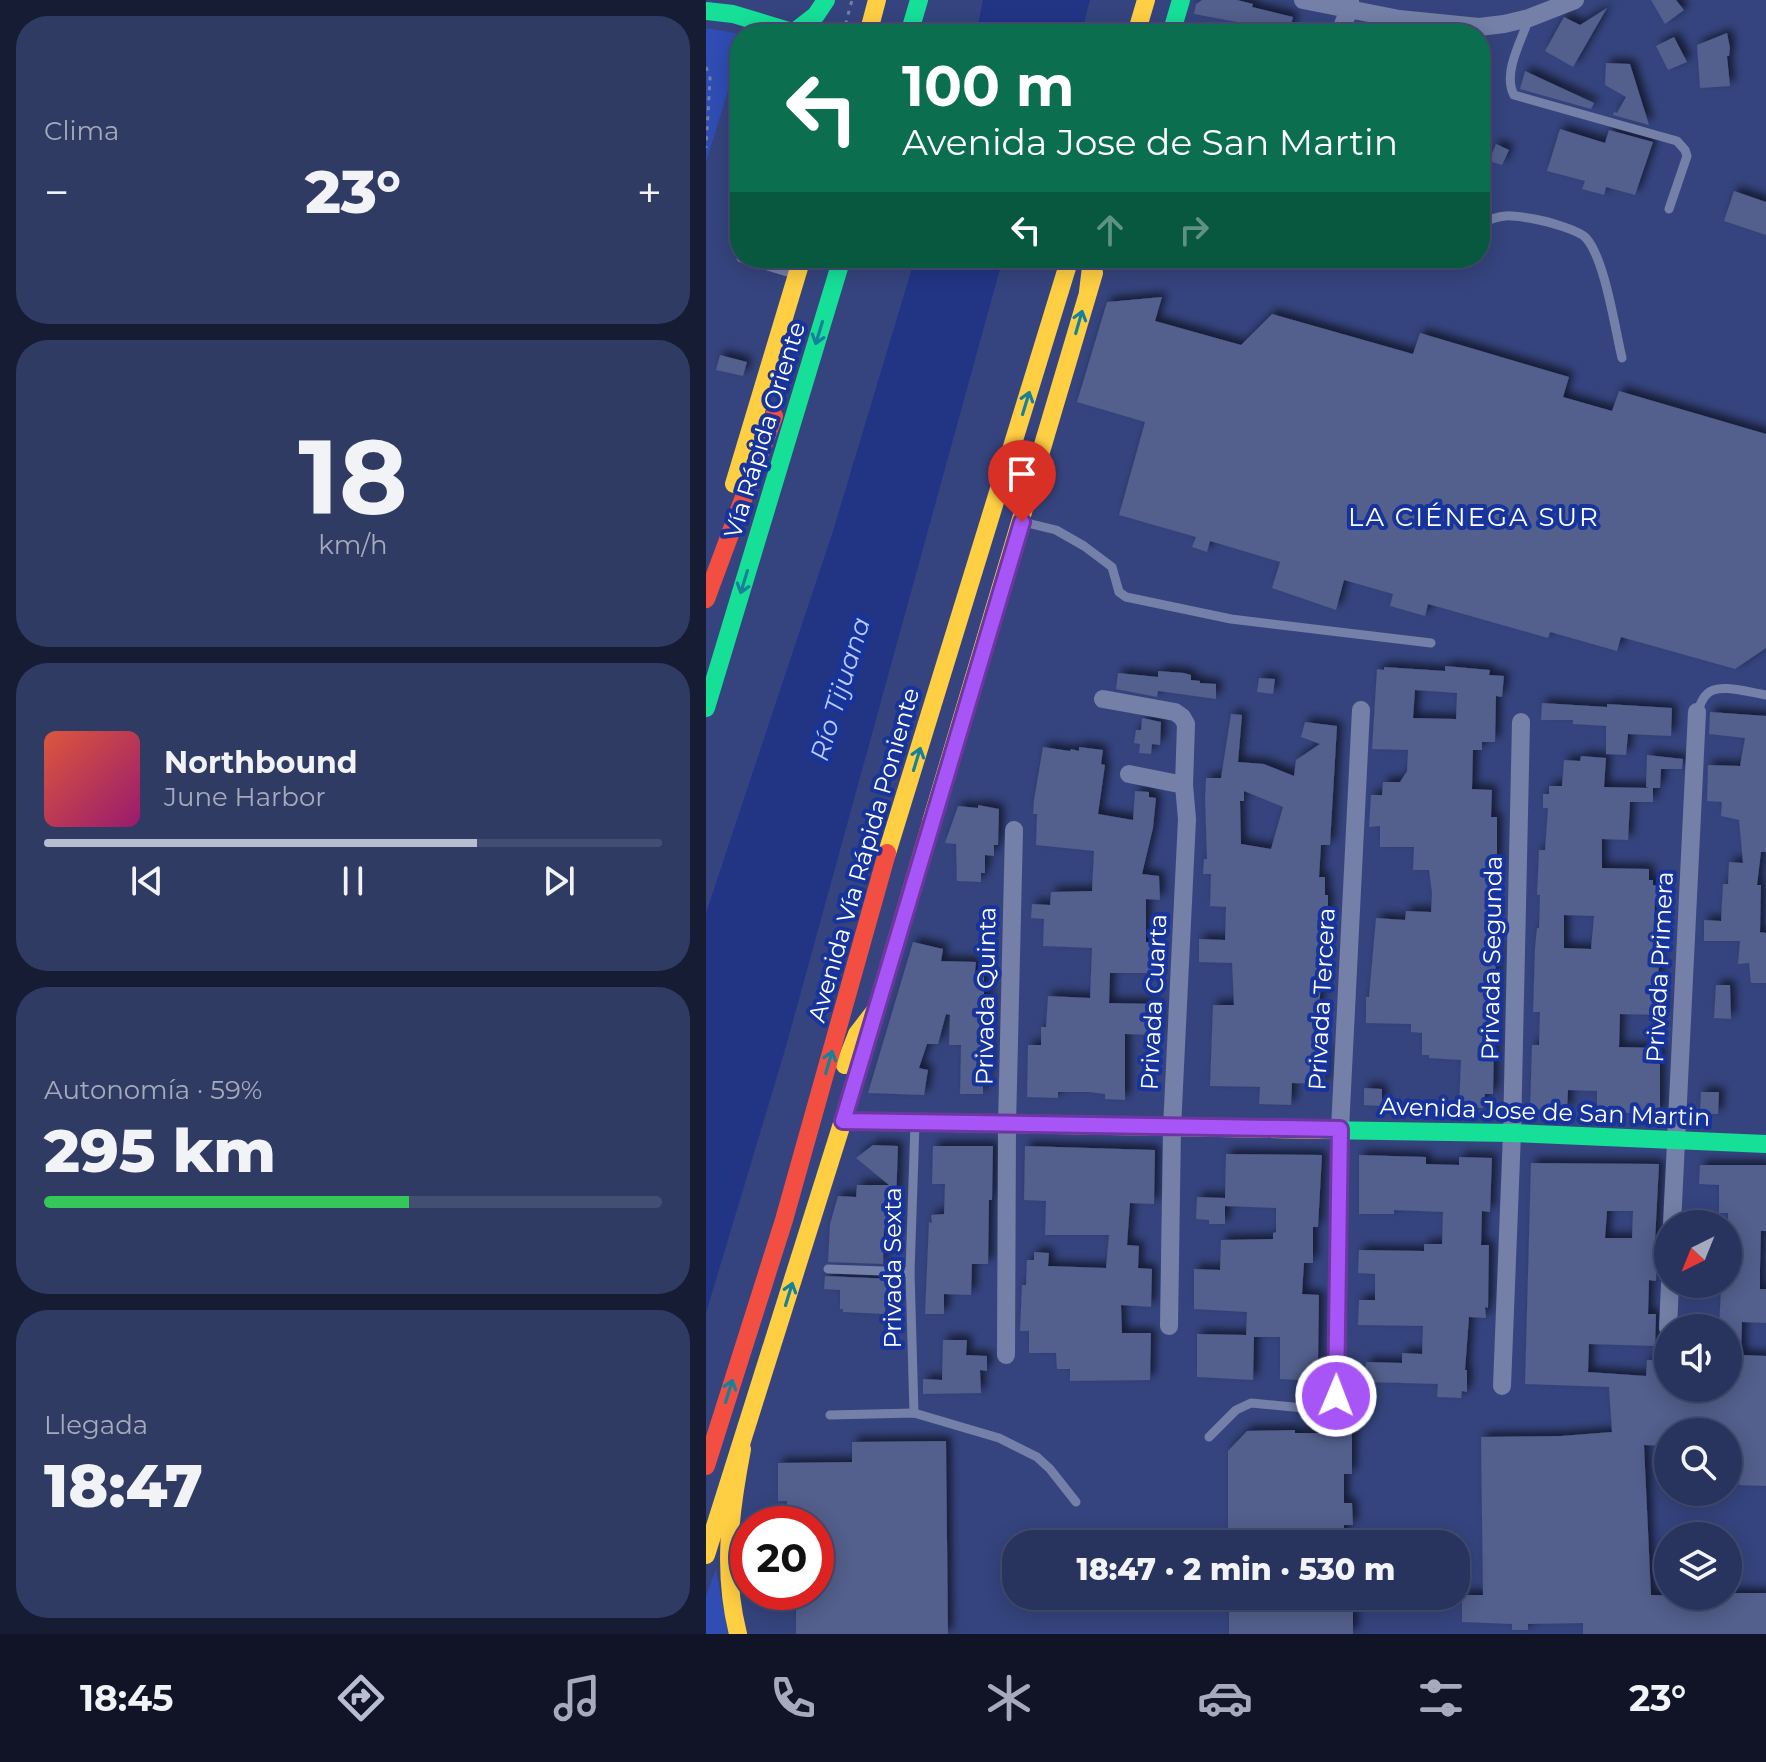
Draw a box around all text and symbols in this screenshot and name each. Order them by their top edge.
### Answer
text: 100 m [902,52,1075,120]
icon: left [770,56,874,160]
text: Clima [44,115,119,147]
text: Avenida Jose de San Martin [902,120,1398,164]
text: 23° [305,155,401,228]
text: − [44,165,69,219]
text: + [637,165,662,219]
icon: left [1004,208,1048,252]
icon: ahead [1088,208,1132,252]
icon: right [1172,208,1216,252]
one-way arrow [1072,309,1087,335]
street label: Vía Rápida Oriente [718,318,811,541]
one-way arrow [811,319,826,345]
one-way arrow [1020,391,1034,416]
text: 18 [298,413,408,540]
pin [988,440,1056,522]
icon: arrive [1000,452,1044,496]
district label: LA CIÉNEGA SUR [1348,501,1600,533]
text: km/h [318,529,388,561]
one-way arrow [736,568,751,594]
water label: Río Tijuana [803,613,877,765]
street label: Avenida Vía Rápida Poniente [802,684,925,1025]
text: Northbound [164,744,358,781]
one-way arrow [910,746,925,772]
text: June Harbor [164,781,326,813]
street label: Privada Segunda [1475,856,1508,1060]
icon: previous [125,859,169,903]
icon: pause [331,859,375,903]
icon: next [537,859,581,903]
street label: Privada Primera [1640,871,1679,1063]
street label: Privada Quinta [969,907,1002,1085]
street label: Privada Tercera [1302,907,1341,1091]
street label: Privada Cuarta [1134,913,1173,1091]
one-way arrow [822,1050,837,1076]
text: Autonomía · 59% [44,1074,262,1106]
street label: Avenida Jose de San Martin [1379,1091,1711,1132]
text: 295 km [44,1114,276,1187]
street label: Privada Sexta [878,1187,907,1349]
north arrow [1654,1210,1742,1298]
map controls [1654,1210,1742,1610]
one-way arrow [782,1282,797,1308]
button: sound [1654,1314,1742,1402]
position arrow [1294,1354,1378,1438]
one-way arrow [722,1379,737,1405]
text: Llegada [44,1409,148,1441]
button: search [1654,1418,1742,1506]
text: 18:47 [44,1449,203,1522]
speed limit sign: 20 [730,1506,834,1610]
button: layers [1654,1522,1742,1610]
text: 18:47 · 2 min · 530 m [1077,1551,1395,1588]
icon: directions [333,1670,389,1726]
icon: music [549,1670,605,1726]
icon: phone [765,1670,821,1726]
icon: climate [981,1670,1037,1726]
icon: car [1197,1670,1253,1726]
icon: filters [1413,1670,1469,1726]
text: 18:45 [80,1676,173,1720]
text: 23° [1629,1676,1686,1720]

